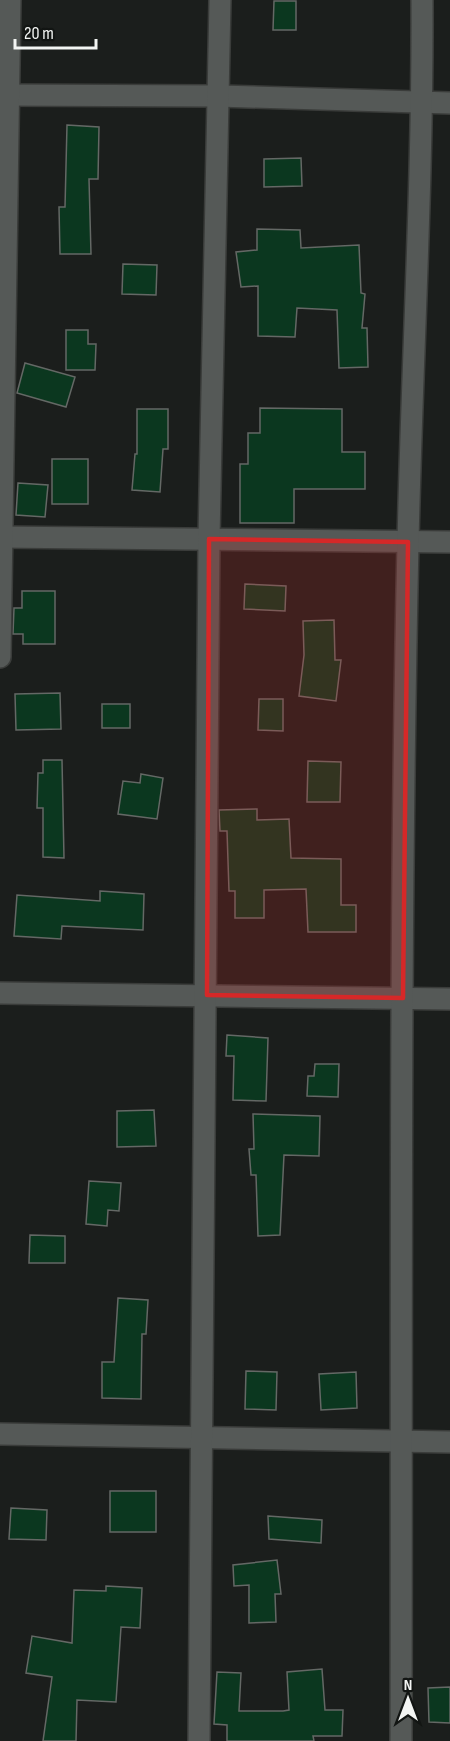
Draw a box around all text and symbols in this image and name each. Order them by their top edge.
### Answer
scale bar [15,12,96,50]
text: 20 m [24,23,54,44]
north arrow [378,1669,438,1729]
text: N [404,1676,412,1695]

